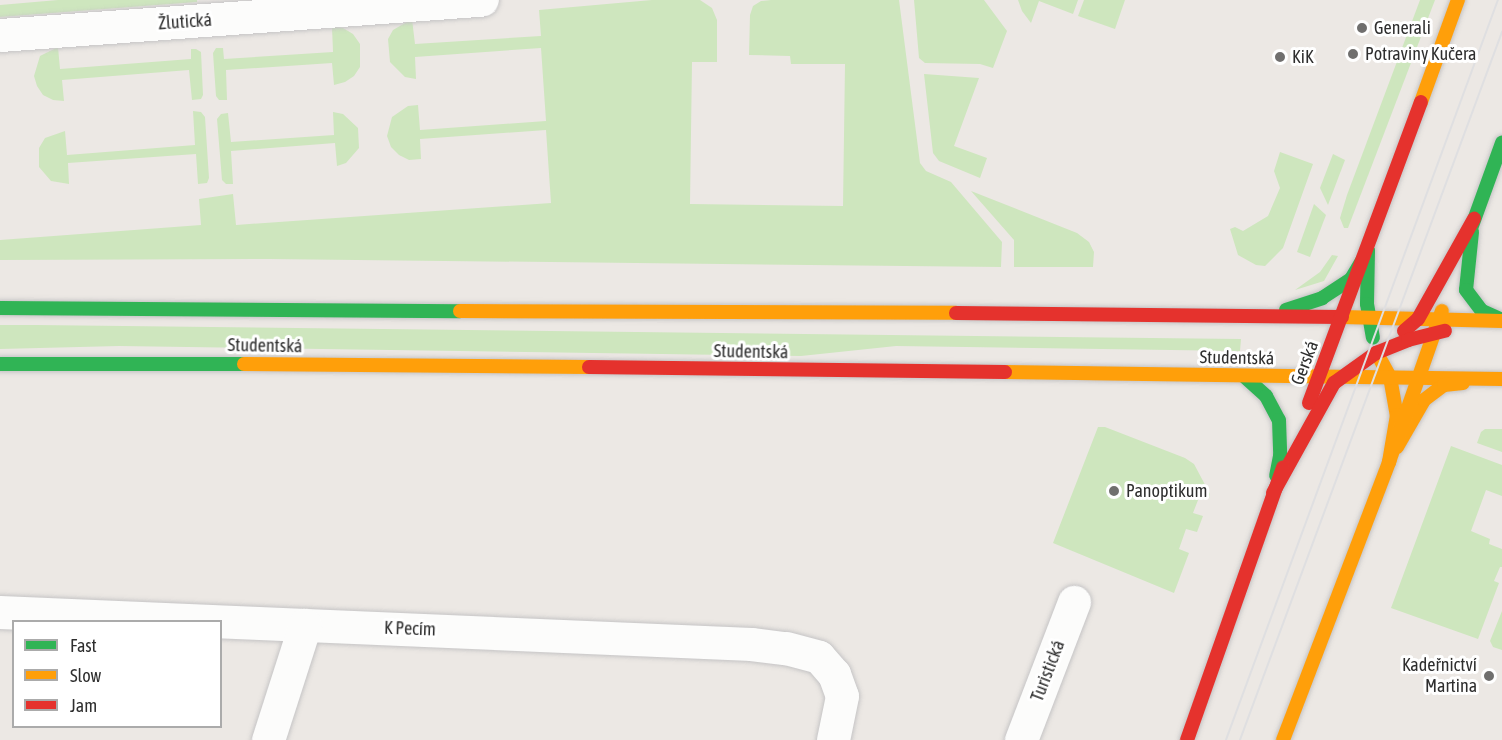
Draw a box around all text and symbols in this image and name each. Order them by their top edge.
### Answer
street label: Žlutická [157,9,213,35]
place label: Generali [1374,17,1431,39]
marker: Generali [1355,21,1369,35]
place label: Potraviny Kučera [1365,43,1476,65]
place label: KiK [1292,46,1314,68]
marker: Potraviny Kučera [1346,47,1360,61]
marker: KiK [1273,50,1287,64]
street label: Studentská [227,335,303,357]
street label: Gerská [1287,338,1323,388]
street label: Studentská [713,341,789,363]
street label: Studentská [1199,347,1275,369]
place label: Panoptikum [1126,480,1207,502]
marker: Panoptikum [1107,484,1121,498]
street label: K Pecím [384,617,436,641]
legend [12,620,222,728]
text: Fast [70,635,97,656]
street label: Turistická [1026,637,1070,705]
place label: Kadeřnictví Martina [1402,655,1477,698]
text: Slow [70,665,101,686]
marker: Kadeřnictví Martina [1482,669,1496,683]
text: Jam [70,695,97,716]

